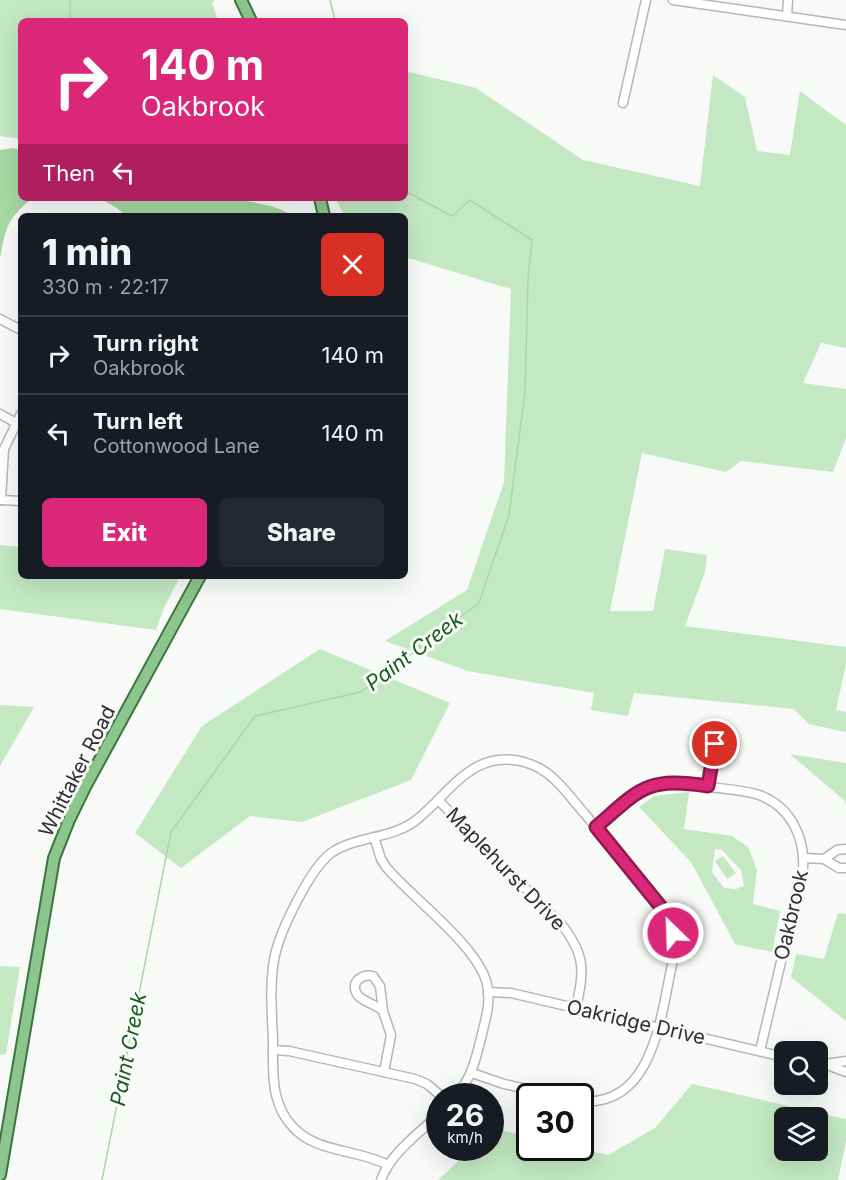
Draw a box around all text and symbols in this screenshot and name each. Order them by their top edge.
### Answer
text: 140 m [141,39,264,90]
icon: right [42,42,120,120]
text: Oakbrook [141,90,265,123]
icon: left [107,156,140,189]
text: Then [42,160,95,186]
text: 1 min [42,230,132,274]
button: close [321,233,384,296]
text: 330 m · 22:17 [42,275,169,299]
text: Turn right [93,330,199,356]
icon: right [42,339,75,372]
text: 140 m [322,342,384,368]
text: Oakbrook [93,356,185,380]
text: Turn left [93,408,183,434]
icon: left [42,417,75,450]
text: 140 m [322,420,384,446]
text: Cottonwood Lane [93,434,260,458]
button: Exit [42,498,207,567]
button: Share [219,498,384,567]
water label: Paint Creek [361,606,468,696]
street label: Whittaker Road [34,701,120,841]
pin [689,718,740,769]
icon: arrive [698,727,731,760]
street label: Maplehurst Drive [441,803,571,935]
street label: Oakbrook [769,868,813,962]
position arrow [641,901,705,965]
water label: Paint Creek [105,990,151,1108]
street label: Oakridge Drive [564,994,708,1050]
map controls [774,1041,828,1161]
button: search [774,1041,828,1095]
speed limit sign: 30 [516,1083,594,1161]
text: 26 [446,1097,484,1133]
button: layers [774,1107,828,1161]
text: km/h [447,1128,483,1147]

